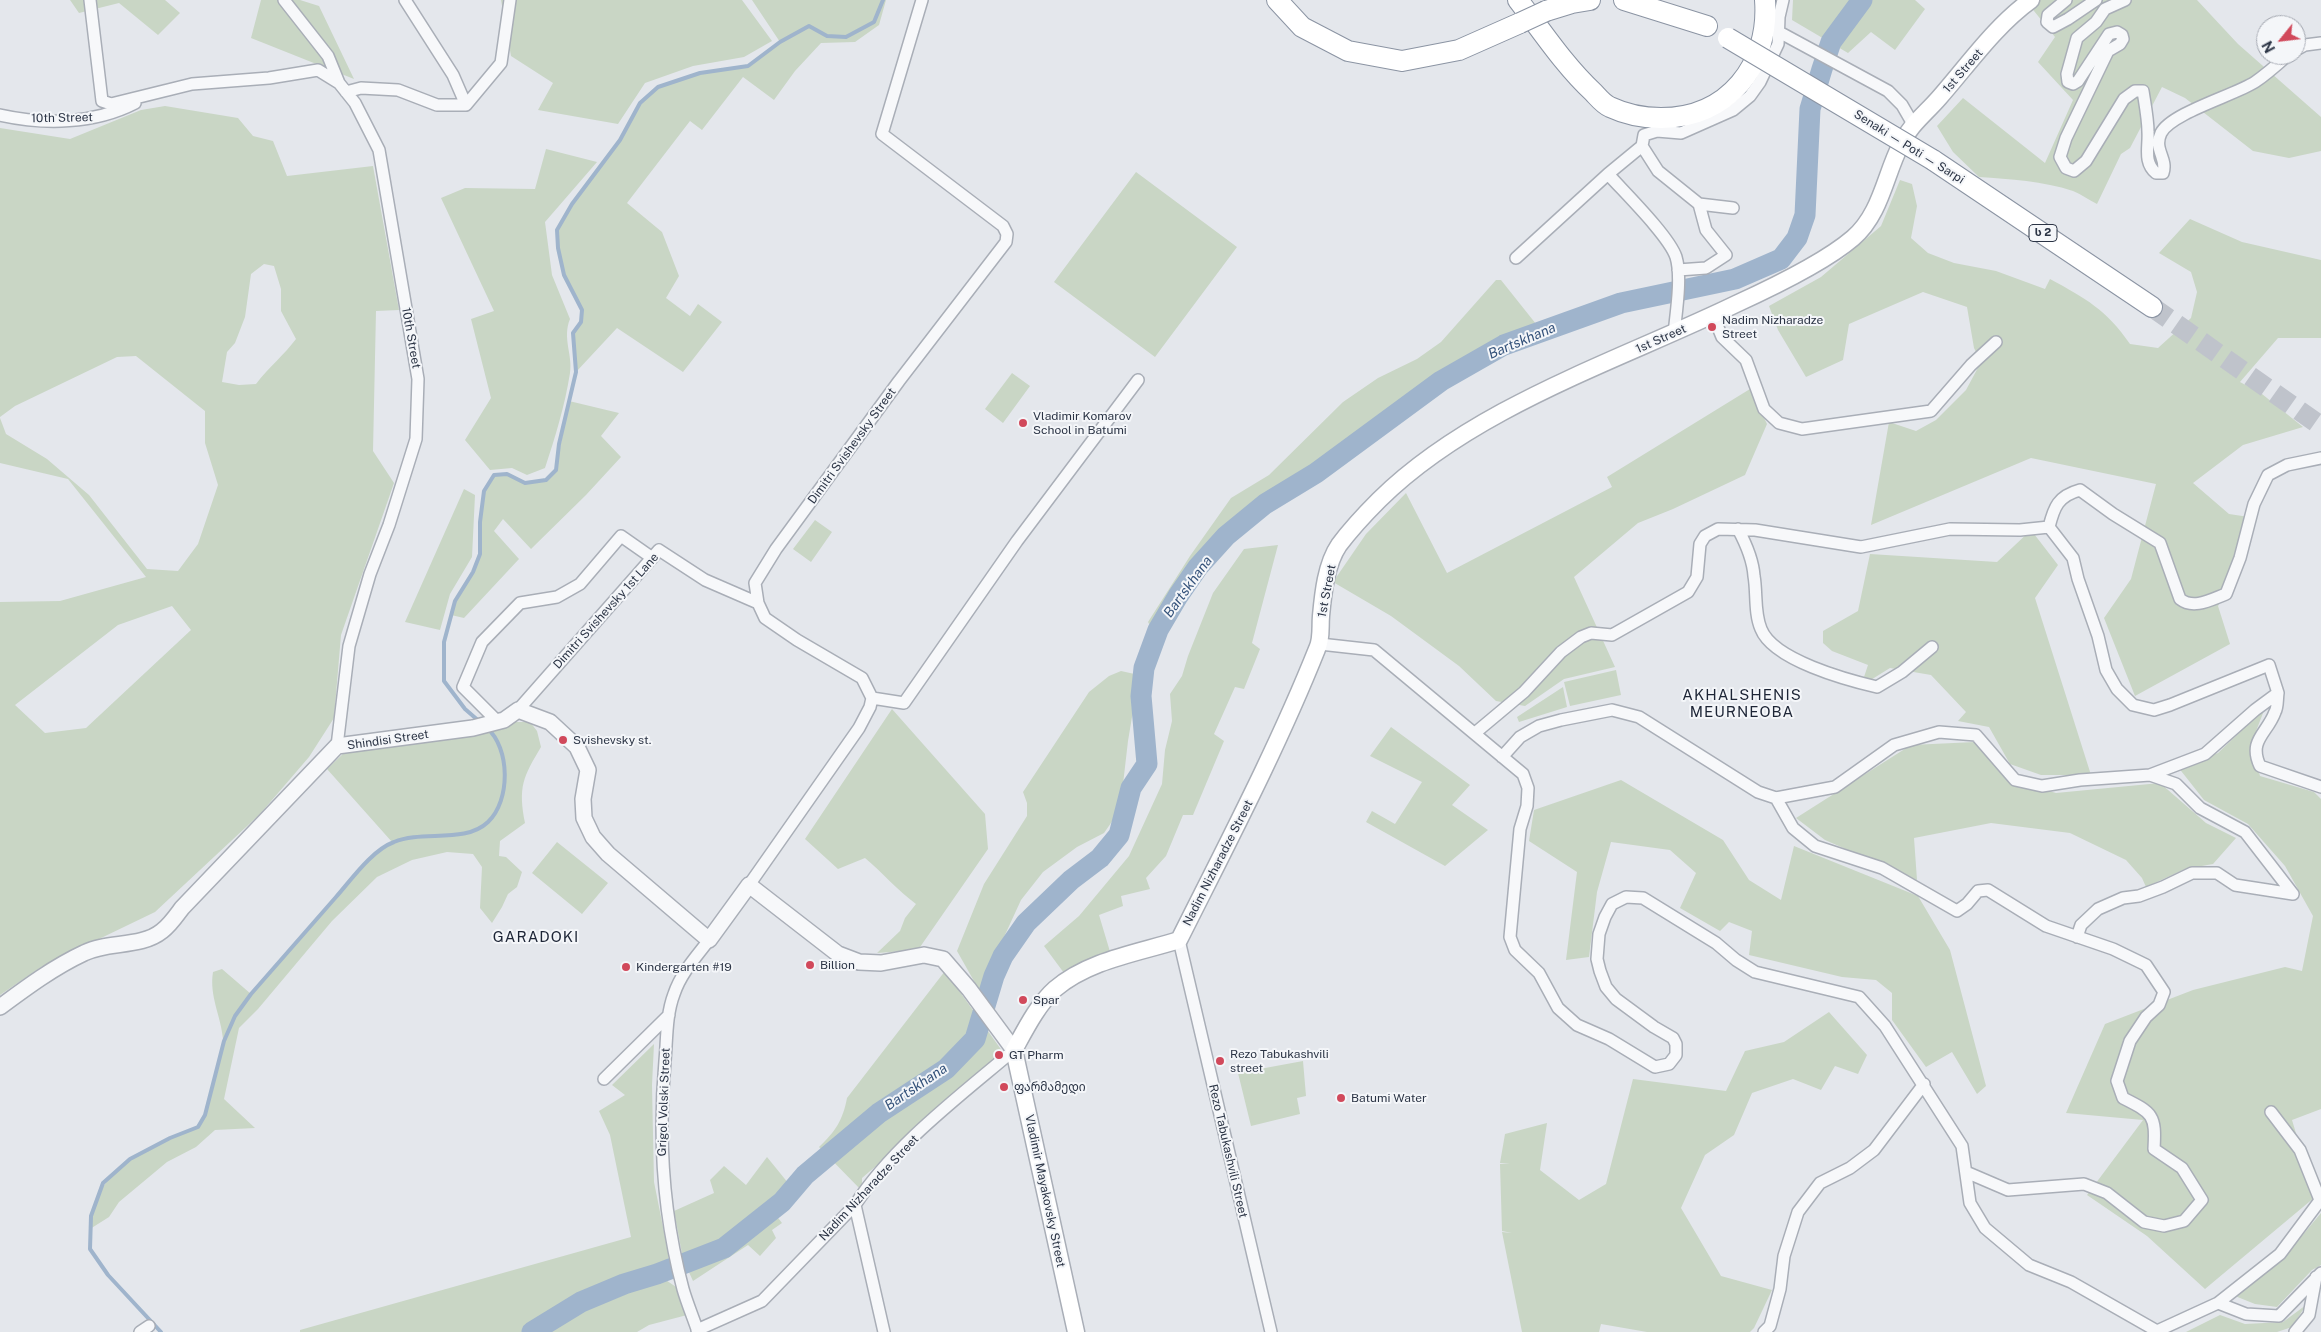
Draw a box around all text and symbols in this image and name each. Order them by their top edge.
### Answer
north arrow [2256,15,2306,65]
text: N [2259,38,2278,55]
street label: 1st Street [1940,46,1986,96]
street label: Senaki — Poti — Sarpi [1851,107,1967,187]
street label: 10th Street [31,110,93,126]
road number: ს 2 [2029,224,2057,242]
street label: 10th Street [399,306,423,370]
place label: Nadim Nizharadze Street [1722,313,1823,341]
water label: Bartskhana [1486,319,1558,363]
marker: Nadim Nizharadze Street [1706,321,1718,333]
street label: 1st Street [1634,322,1688,356]
street label: Dimitri Svishevsky Street [805,385,899,507]
place label: Vladimir Komarov School in Batumi [1033,409,1132,437]
marker: Vladimir Komarov School in Batumi [1017,417,1029,429]
street label: Dimitri Svishevsky 1st Lane [550,550,662,672]
water label: Bartskhana [1160,553,1216,621]
street label: 1st Street [1315,563,1339,619]
district label: AKHALSHENIS MEURNEOBA [1681,686,1803,721]
street label: Shindisi Street [346,727,430,753]
place label: Svishevsky st. [573,733,651,747]
marker: Svishevsky st. [557,734,569,746]
street label: Nadim Nizharadze Street [1180,798,1256,928]
district label: GARADOKI [492,928,580,946]
place label: Billion [820,958,855,972]
marker: Billion [804,959,816,971]
place label: Kindergarten #19 [636,960,732,974]
marker: Kindergarten #19 [620,961,632,973]
place label: Spar [1033,993,1059,1007]
marker: Spar [1017,994,1029,1006]
place label: Rezo Tabukashvili street [1230,1047,1329,1075]
street label: Grigol Volski Street [655,1048,673,1156]
place label: GT Pharm [1009,1048,1064,1062]
marker: GT Pharm [993,1049,1005,1061]
marker: Rezo Tabukashvili street [1214,1055,1226,1067]
water label: Bartskhana [882,1060,950,1114]
place label: ფარმამედი [1014,1080,1086,1094]
marker: ფარმამედი [998,1081,1010,1093]
street label: Rezo Tabukashvili Street [1206,1083,1250,1219]
place label: Batumi Water [1351,1091,1427,1105]
marker: Batumi Water [1335,1092,1347,1104]
street label: Vladimir Mayakovsky Street [1022,1113,1068,1269]
street label: Nadim Nizharadze Street [816,1132,922,1244]

